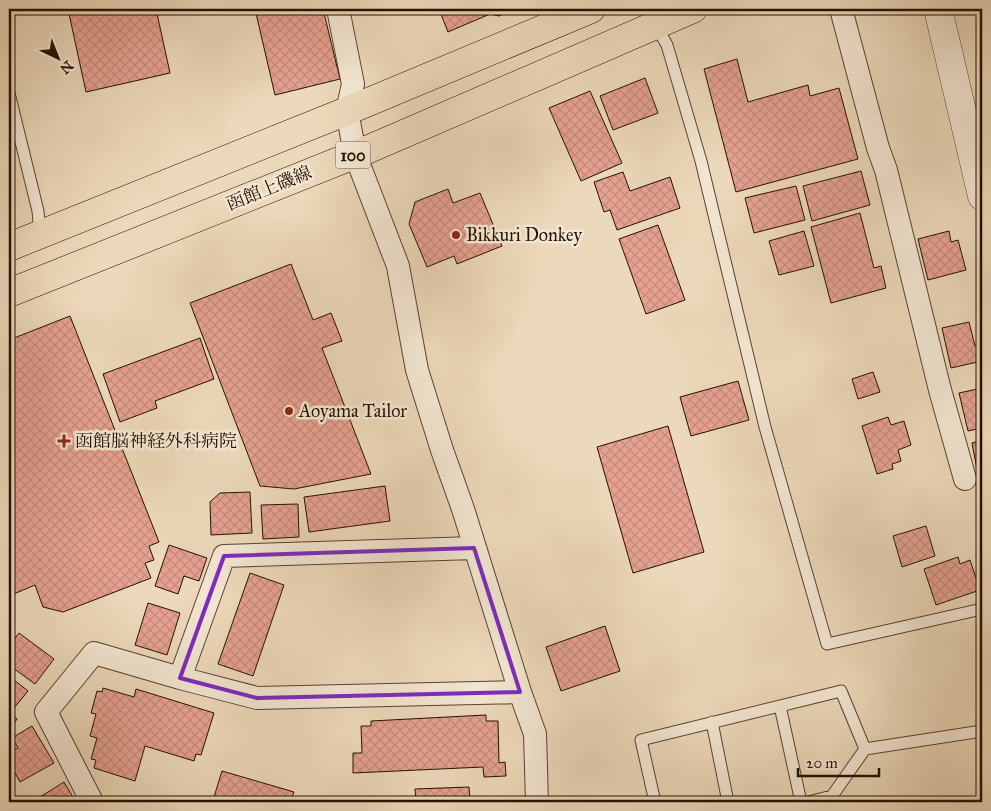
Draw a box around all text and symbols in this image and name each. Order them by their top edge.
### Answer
north arrow [32,32,82,82]
text: N [56,57,77,77]
road number: 100 [336,142,370,168]
street label: 函館上磯線 [223,161,315,215]
place label: Bikkuri Donkey [466,224,582,246]
marker: Bikkuri Donkey [450,229,462,241]
place label: Aoyama Tailor [298,400,407,422]
marker: Aoyama Tailor [283,405,295,417]
place label: 函館脳神経外科病院 [75,430,237,452]
marker: 函館脳神経外科病院 [57,434,71,448]
scale bar [798,746,880,778]
text: 20 m [806,754,838,772]

